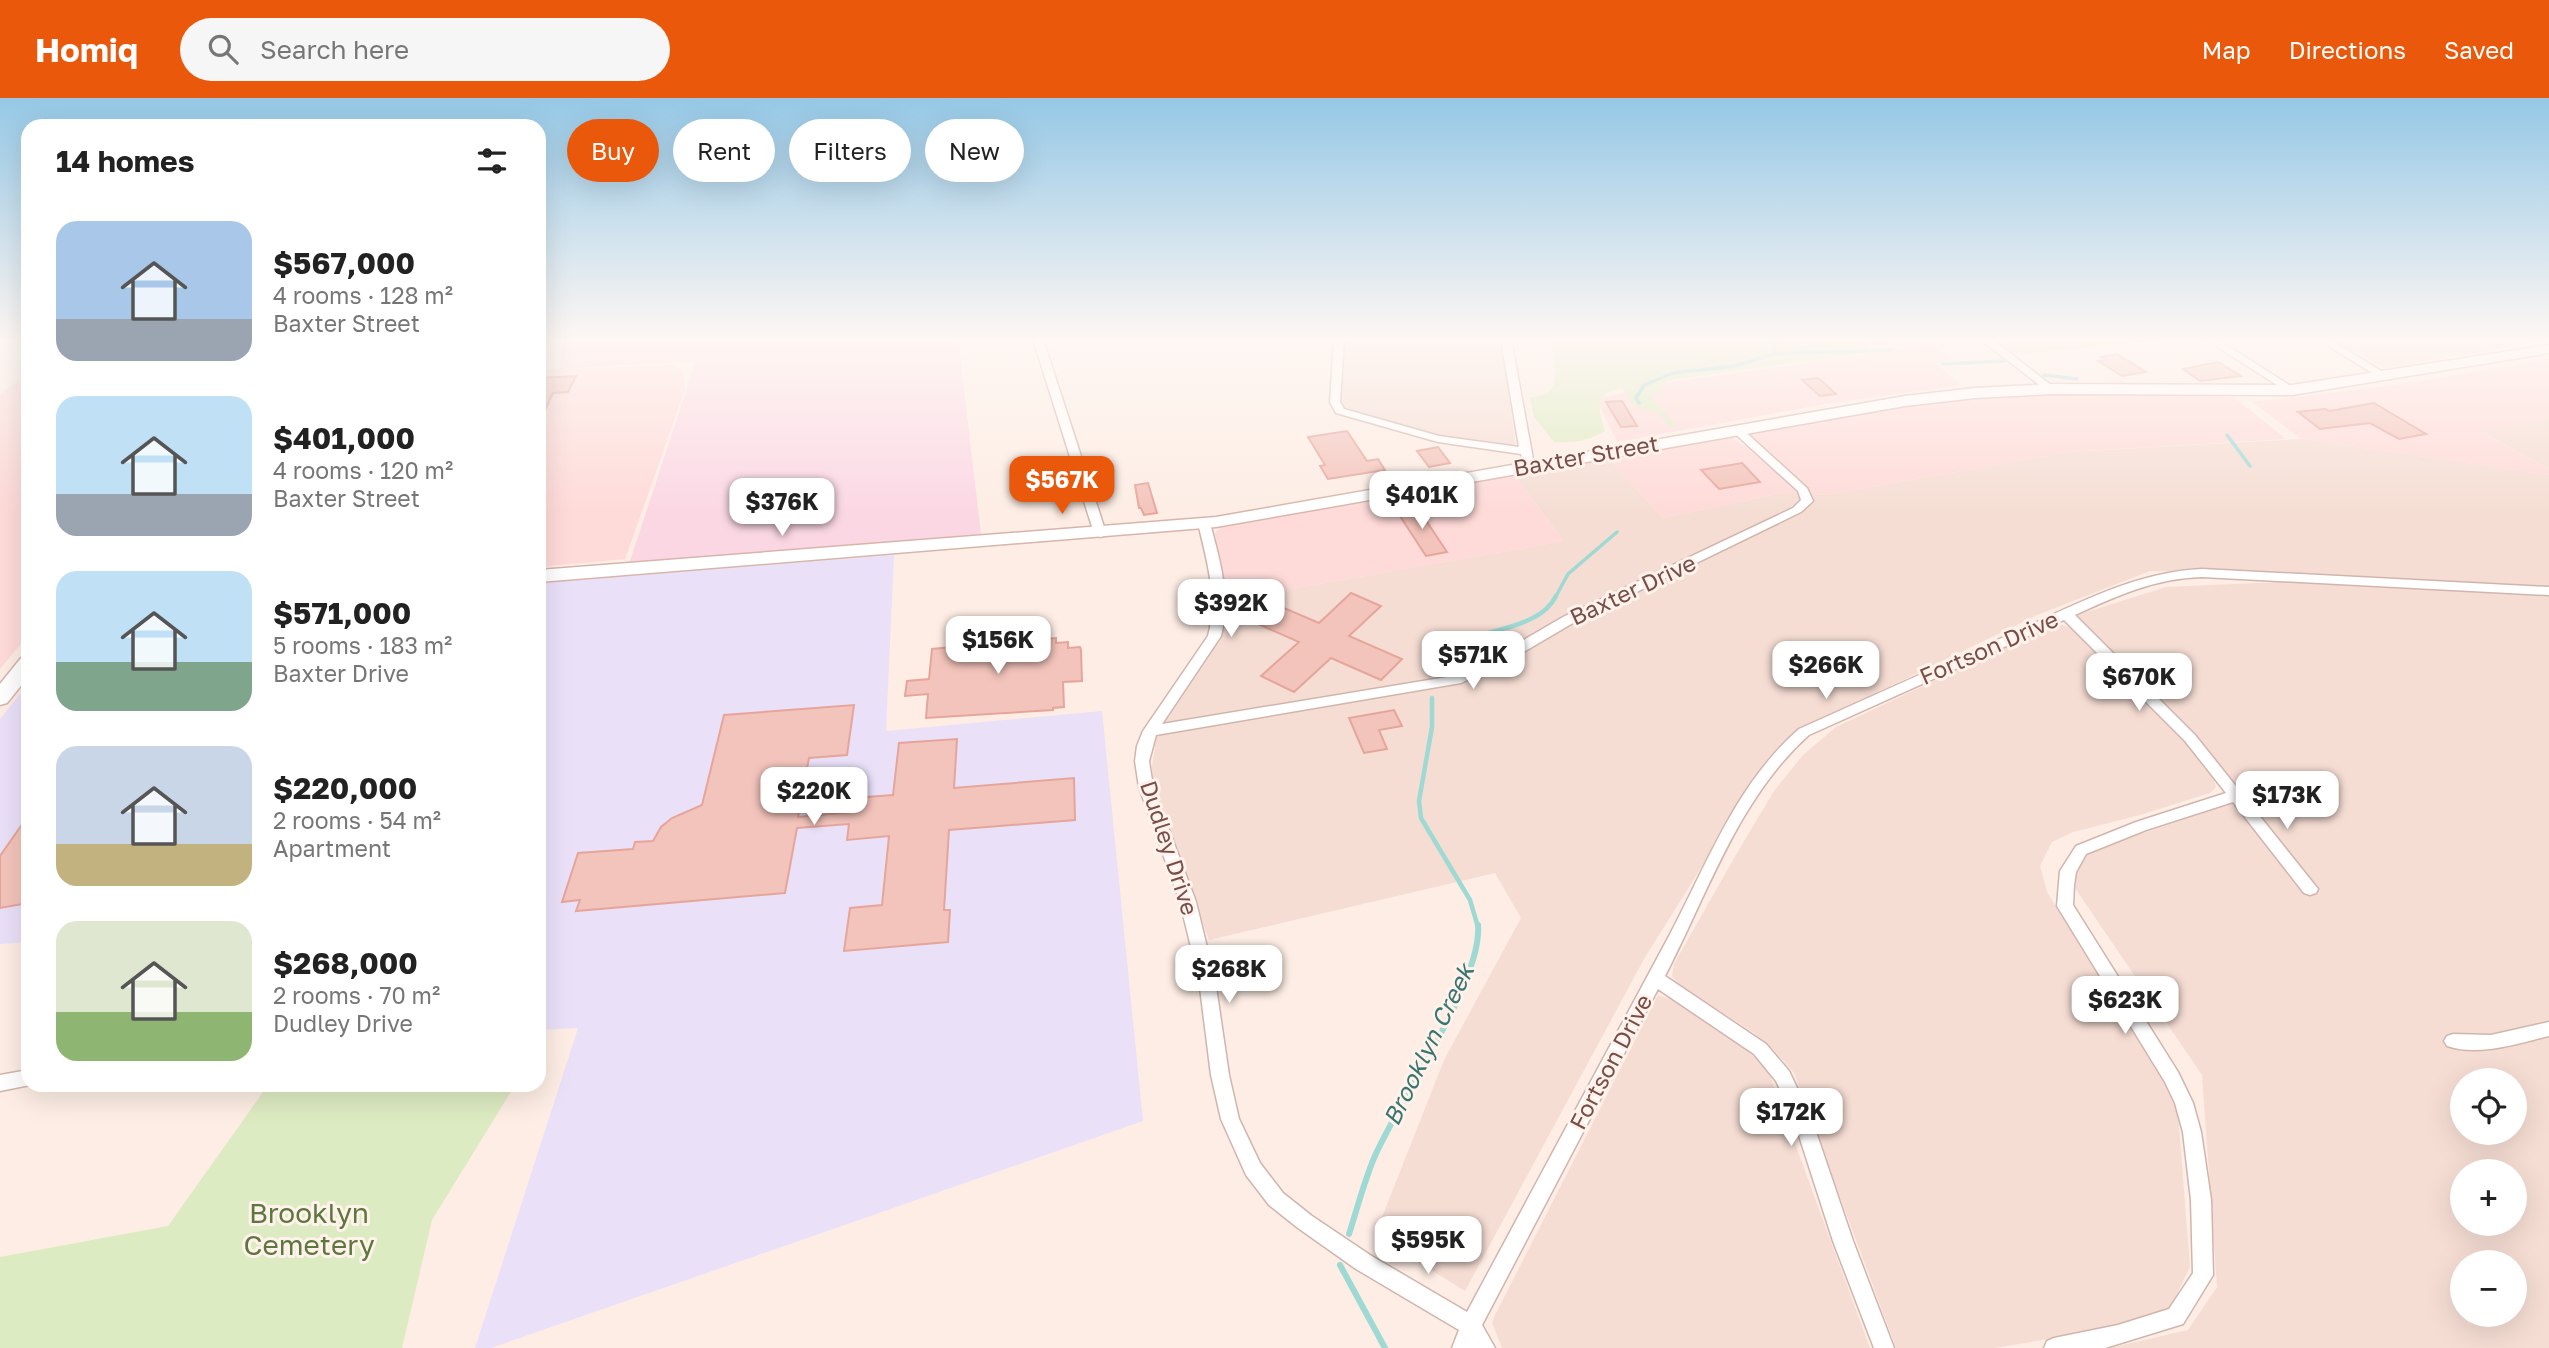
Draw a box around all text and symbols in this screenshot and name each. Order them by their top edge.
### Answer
search box [180,18,670,81]
text: Homiq [35,30,138,69]
icon: search [204,30,242,68]
text: Search here [260,34,409,65]
text: Map [2202,35,2251,64]
text: Directions [2289,35,2406,64]
text: Saved [2444,35,2514,64]
chip: Buy [567,119,659,182]
chip: Rent [673,119,775,182]
chip: Filters [789,119,911,182]
chip: New [925,119,1024,182]
icon: filters [473,142,511,180]
text: 14 homes [56,143,195,179]
text: $567,000 [273,245,415,281]
icon: home [112,249,196,333]
text: 4 rooms · 128 m² [273,281,453,309]
text: Baxter Street [273,309,420,337]
text: $401,000 [273,420,415,456]
icon: home [112,424,196,508]
street label: Baxter Street [1511,428,1661,482]
text: 4 rooms · 120 m² [273,456,453,484]
pin: $567K [1013,456,1111,516]
text: $567K [1025,465,1099,493]
pin: $401K [1373,472,1471,531]
pin: $376K [733,478,831,538]
text: $401K [1385,480,1459,508]
text: Baxter Street [273,484,420,512]
text: $376K [745,487,819,515]
street label: Baxter Drive [1565,548,1700,630]
pin: $392K [1182,580,1280,639]
text: $392K [1194,588,1268,616]
text: $571,000 [273,595,411,631]
icon: home [112,599,196,683]
street label: Fortson Drive [1915,604,2062,690]
pin: $156K [949,616,1047,676]
text: $156K [962,625,1034,653]
text: 5 rooms · 183 m² [273,631,452,659]
pin: $571K [1424,632,1522,691]
text: $571K [1438,640,1508,668]
pin: $266K [1777,642,1875,701]
text: $266K [1788,650,1864,678]
pin: $670K [2090,654,2188,713]
text: Baxter Drive [273,659,409,687]
text: $670K [2102,662,2176,690]
pin: $220K [765,768,863,827]
text: $220,000 [273,770,417,806]
pin: $173K [2238,772,2336,831]
icon: home [112,774,196,858]
text: $220K [776,776,852,804]
street label: Dudley Drive [1135,777,1205,918]
text: $173K [2252,780,2322,808]
text: 2 rooms · 54 m² [273,806,441,834]
text: Apartment [273,834,391,862]
text: $268,000 [273,945,418,981]
pin: $268K [1180,946,1278,1005]
icon: home [112,949,196,1033]
text: $268K [1191,954,1267,982]
water label: Brooklyn Creek [1376,957,1481,1130]
pin: $623K [2076,976,2174,1036]
text: 2 rooms · 70 m² [273,981,440,1009]
text: $623K [2088,985,2162,1013]
street label: Fortson Drive [1563,989,1657,1134]
text: Dudley Drive [273,1009,413,1037]
map controls [2450,1068,2527,1327]
button: locate [2450,1068,2527,1145]
pin: $172K [1742,1088,1840,1148]
text: $172K [1756,1097,1826,1125]
button: + [2450,1159,2527,1236]
park label: Brooklyn Cemetery [243,1196,375,1261]
pin: $595K [1379,1216,1477,1276]
text: $595K [1391,1225,1465,1253]
button: − [2450,1250,2527,1327]

